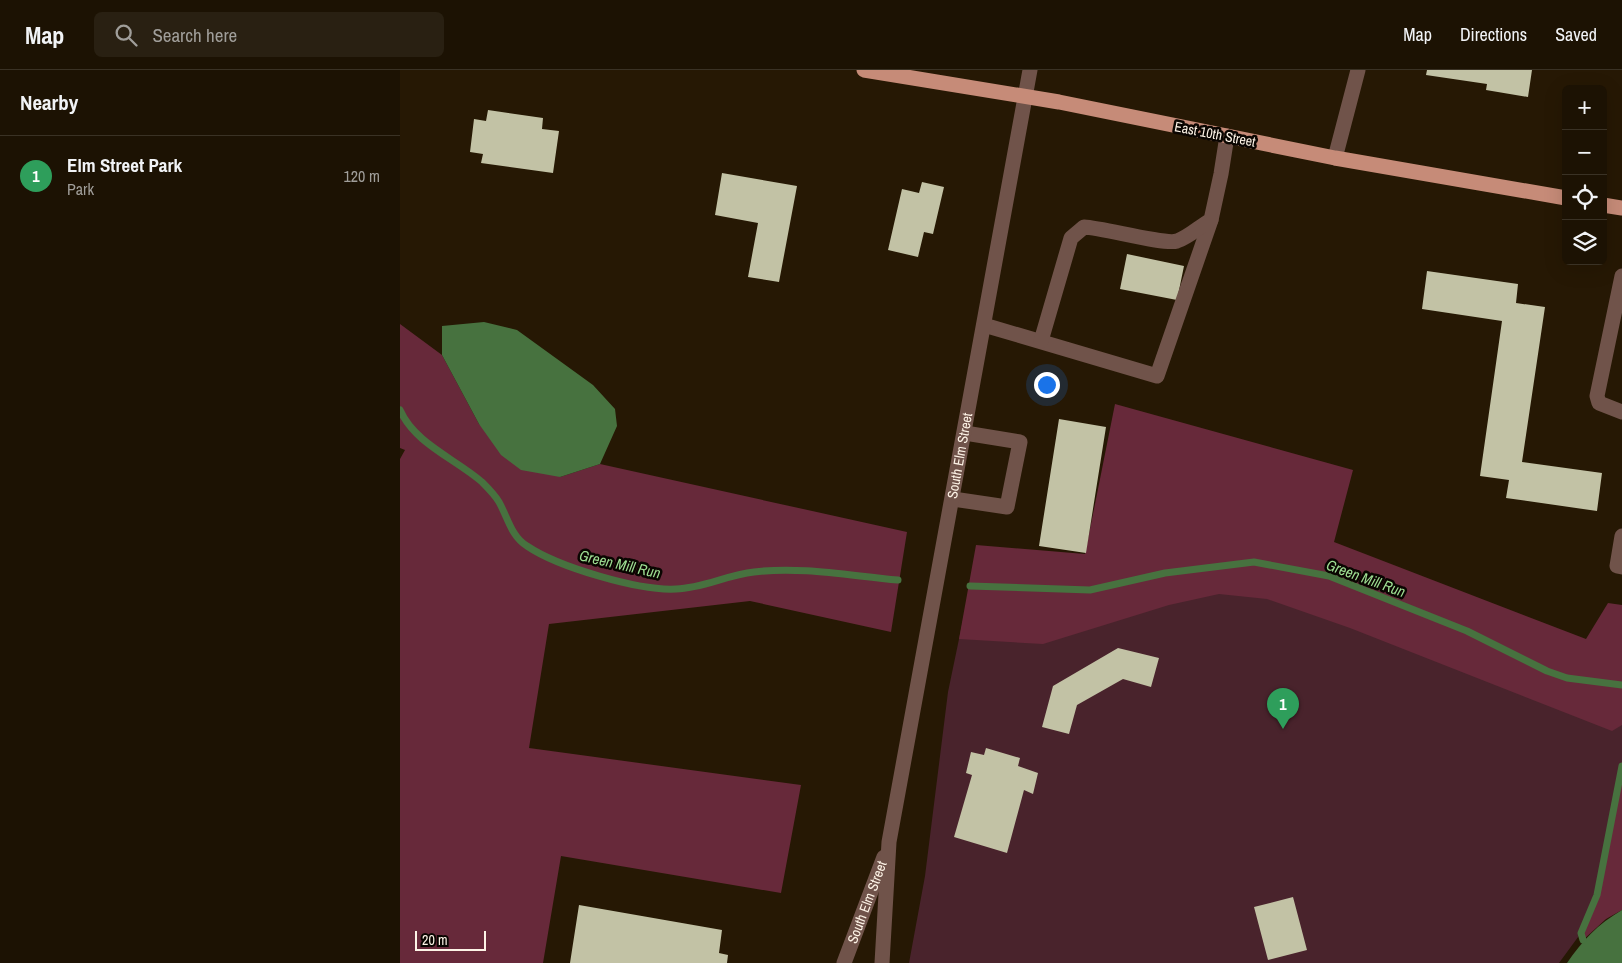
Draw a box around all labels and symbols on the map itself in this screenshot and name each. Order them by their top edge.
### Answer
street label: East 10th Street [1173,117,1257,151]
your location [1034,372,1060,398]
street label: South Elm Street [943,411,976,500]
water label: Green Mill Run [577,544,663,584]
water label: Green Mill Run [1324,554,1409,602]
pin: 1 [1267,688,1299,729]
street label: South Elm Street [843,858,891,946]
scale bar [415,928,486,951]

